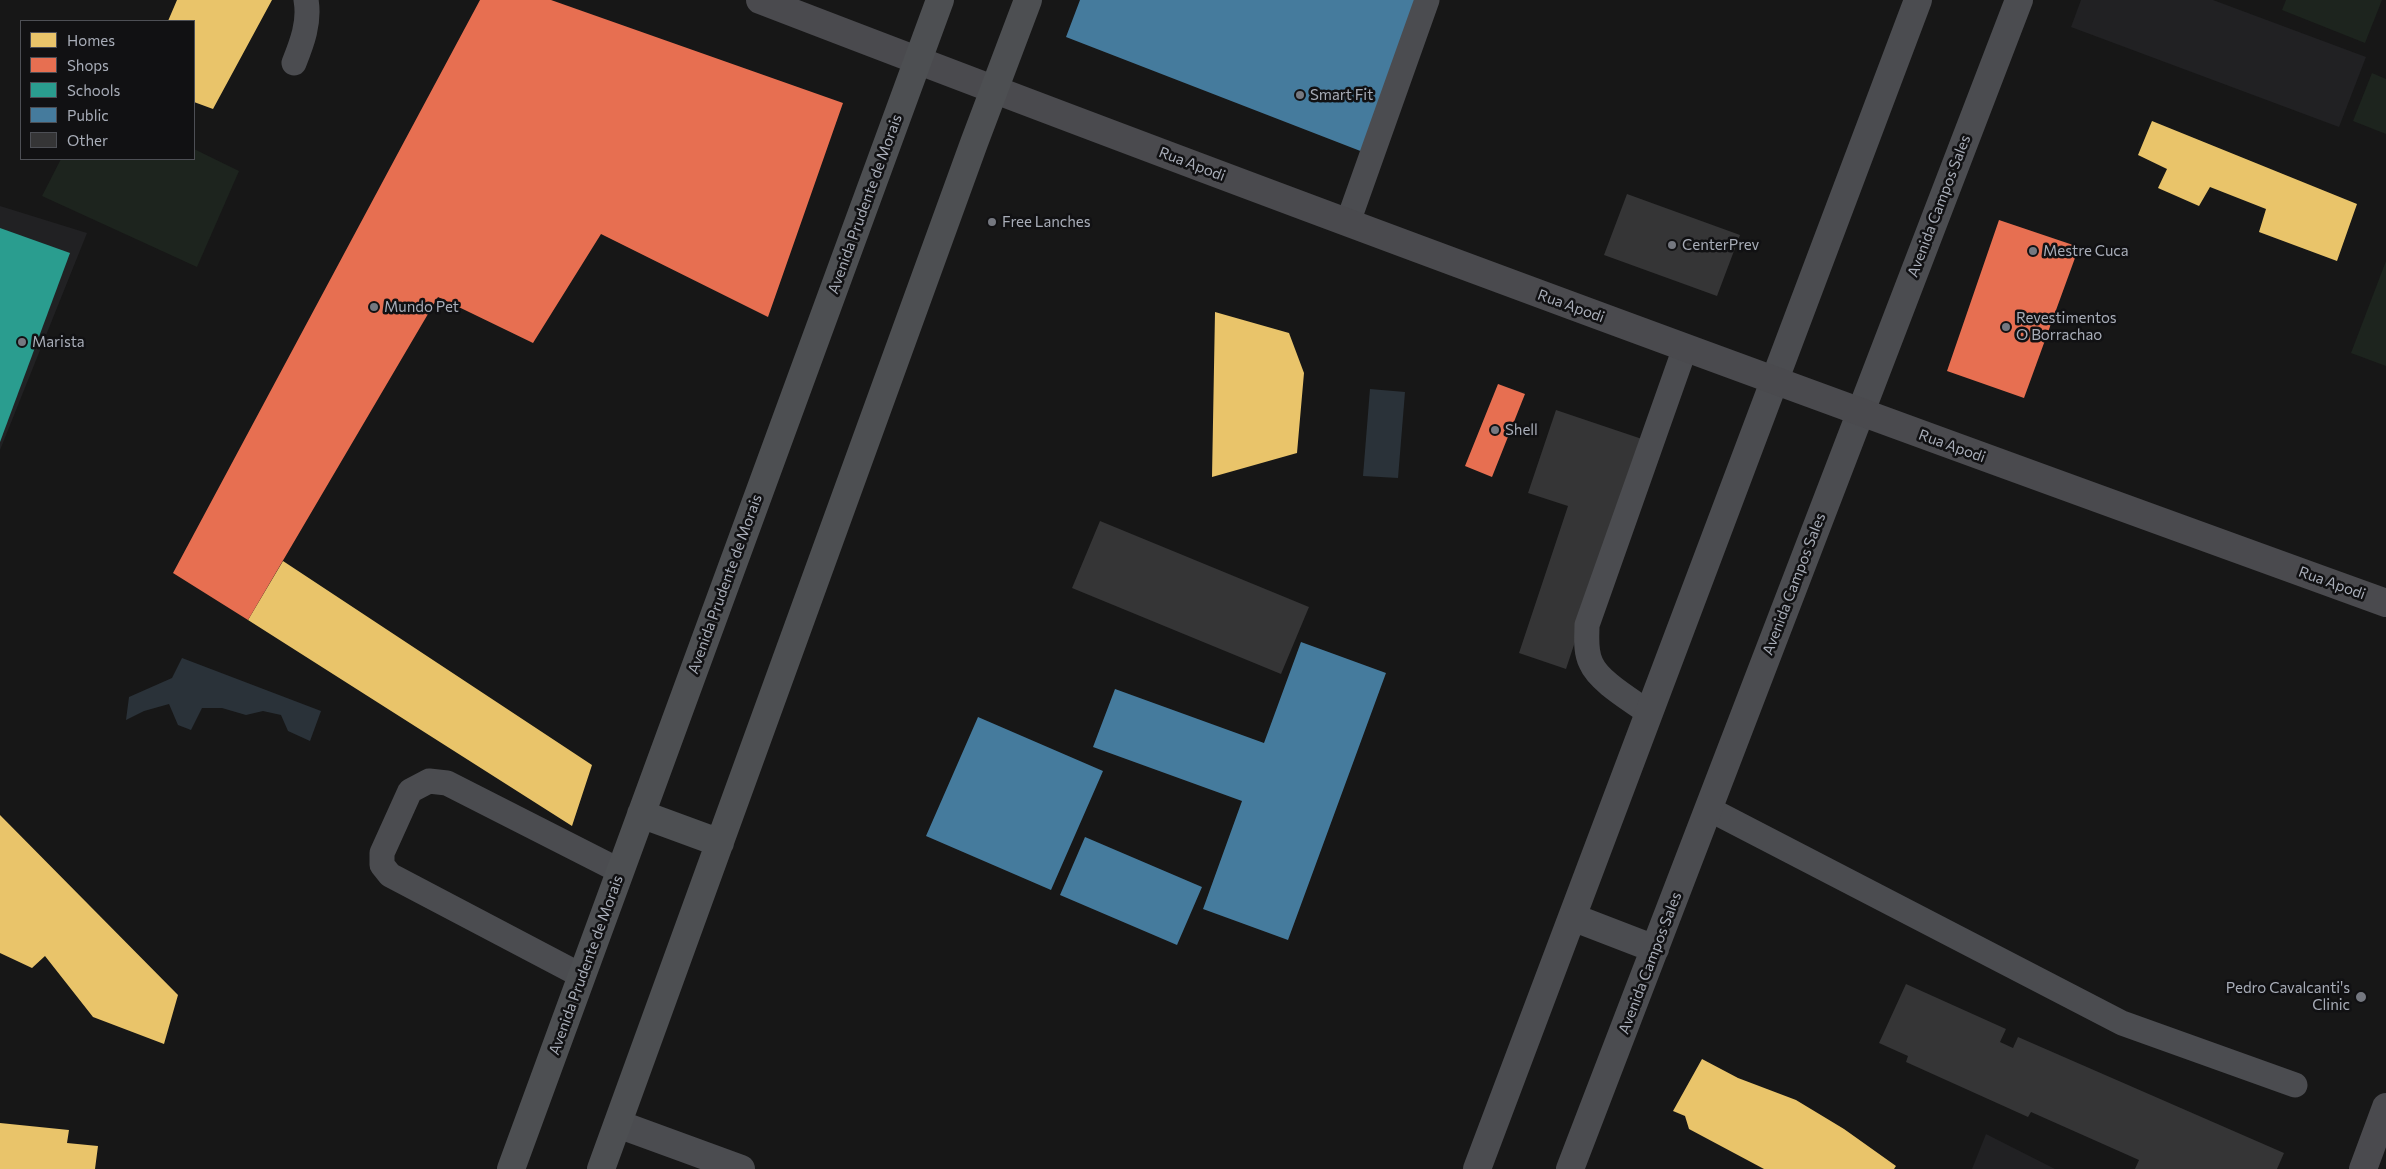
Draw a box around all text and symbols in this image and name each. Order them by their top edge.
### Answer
legend [20,20,195,160]
text: Homes [67,31,115,49]
text: Shops [67,56,109,74]
text: Schools [67,81,120,99]
place label: Smart Fit [1310,86,1373,104]
marker: Smart Fit [1294,89,1306,101]
text: Public [67,106,109,124]
street label: Avenida Prudente de Morais [824,112,906,296]
text: Other [67,131,108,149]
street label: Avenida Campos Sales [1904,132,1974,280]
street label: Rua Apodi [1156,143,1228,185]
place label: Free Lanches [1002,213,1091,231]
marker: Free Lanches [986,216,998,228]
place label: CenterPrev [1682,236,1759,254]
marker: CenterPrev [1666,239,1678,251]
place label: Mestre Cuca [2043,242,2129,260]
marker: Mestre Cuca [2027,245,2039,257]
street label: Rua Apodi [1535,286,1607,326]
place label: Mundo Pet [384,298,459,316]
marker: Mundo Pet [368,301,380,313]
place label: Revestimentos O Borrachao [2016,309,2117,344]
marker: Revestimentos O Borrachao [2000,321,2012,333]
place label: Marista [32,333,85,351]
marker: Marista [16,336,28,348]
place label: Shell [1505,421,1538,439]
marker: Shell [1489,424,1501,436]
street label: Rua Apodi [1916,426,1988,466]
street label: Avenida Prudente de Morais [684,492,766,676]
street label: Avenida Campos Sales [1759,510,1829,658]
street label: Rua Apodi [2296,563,2368,603]
street label: Avenida Prudente de Morais [545,873,627,1057]
street label: Avenida Campos Sales [1615,889,1685,1037]
place label: Pedro Cavalcanti's Clinic [2226,979,2350,1014]
marker: Pedro Cavalcanti's Clinic [2354,990,2368,1004]

